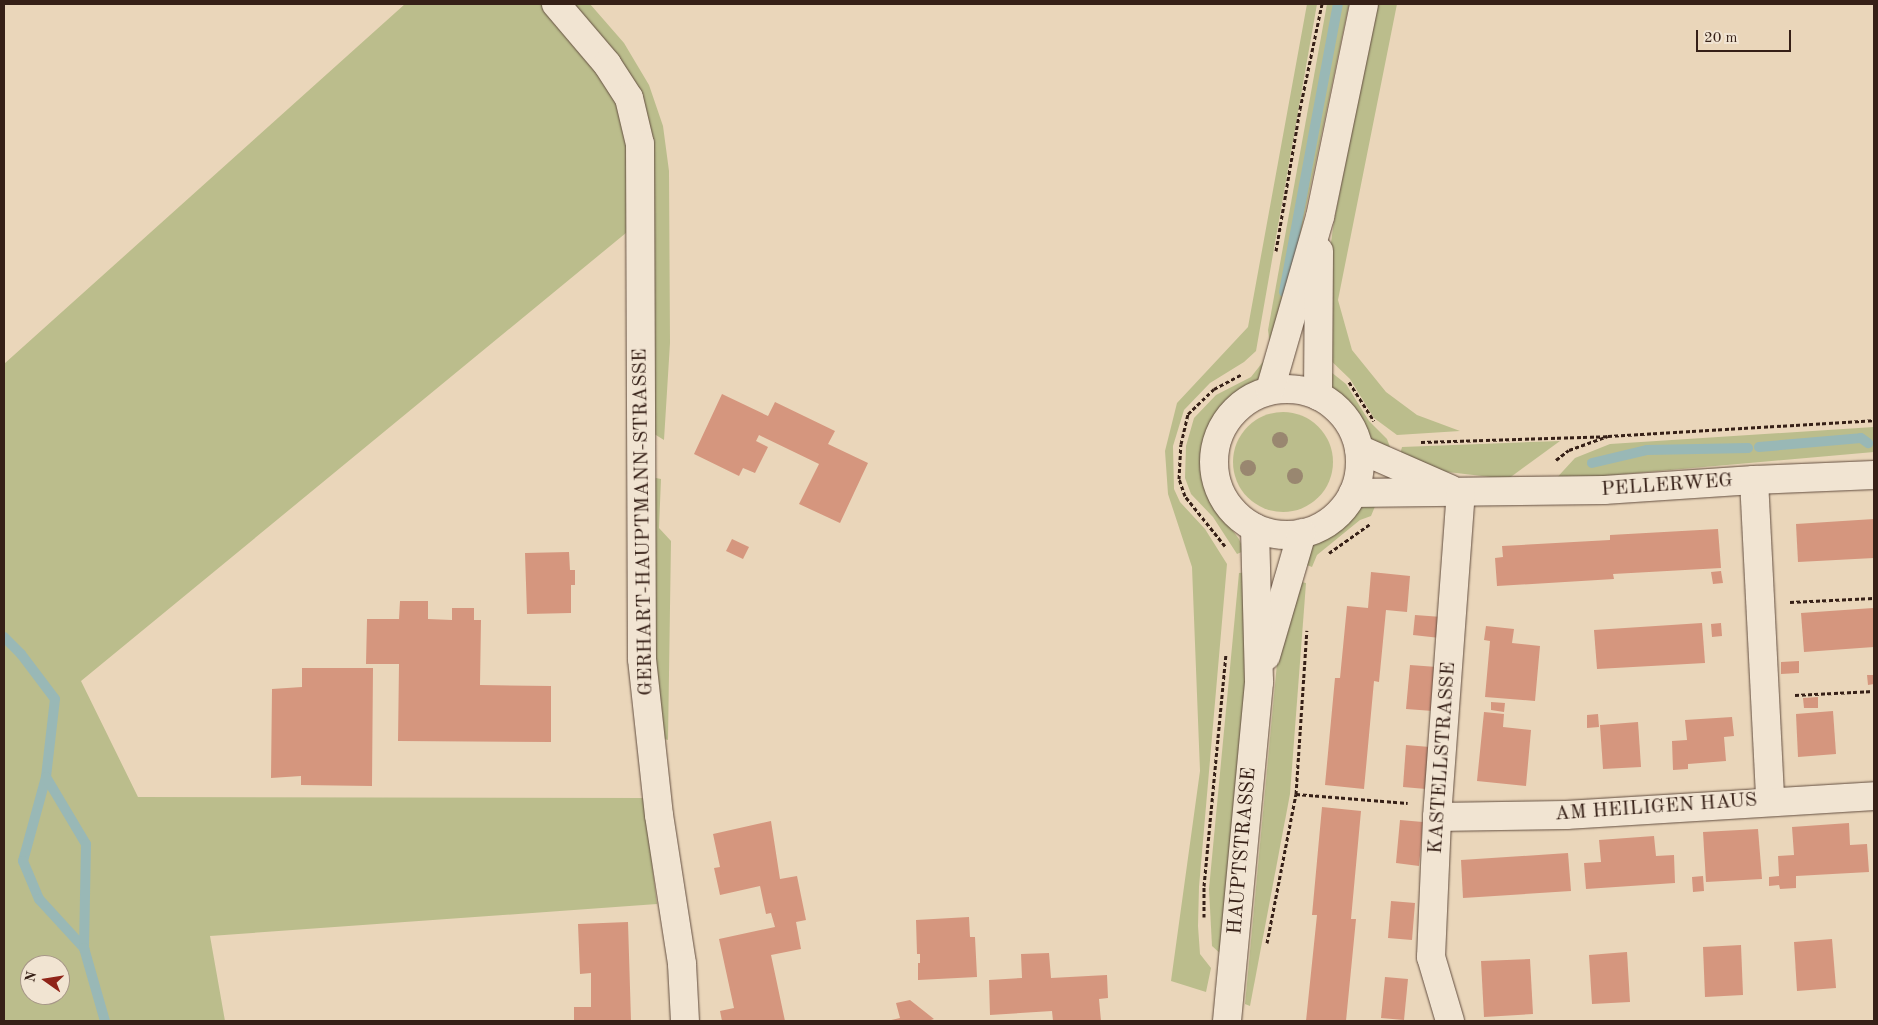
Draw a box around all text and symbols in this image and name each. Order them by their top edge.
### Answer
scale bar [1698,20,1793,52]
text: 20 m [1704,31,1738,46]
street label: GERHART-HAUPTMANN-STRASSE [629,348,659,696]
street label: PELLERWEG [1600,469,1734,503]
street label: KASTELLSTRASSE [1424,661,1462,855]
street label: HAUPTSTRASSE [1224,766,1262,936]
street label: AM HEILIGEN HAUS [1554,789,1758,827]
north arrow [20,955,70,1005]
text: N [23,970,39,984]

